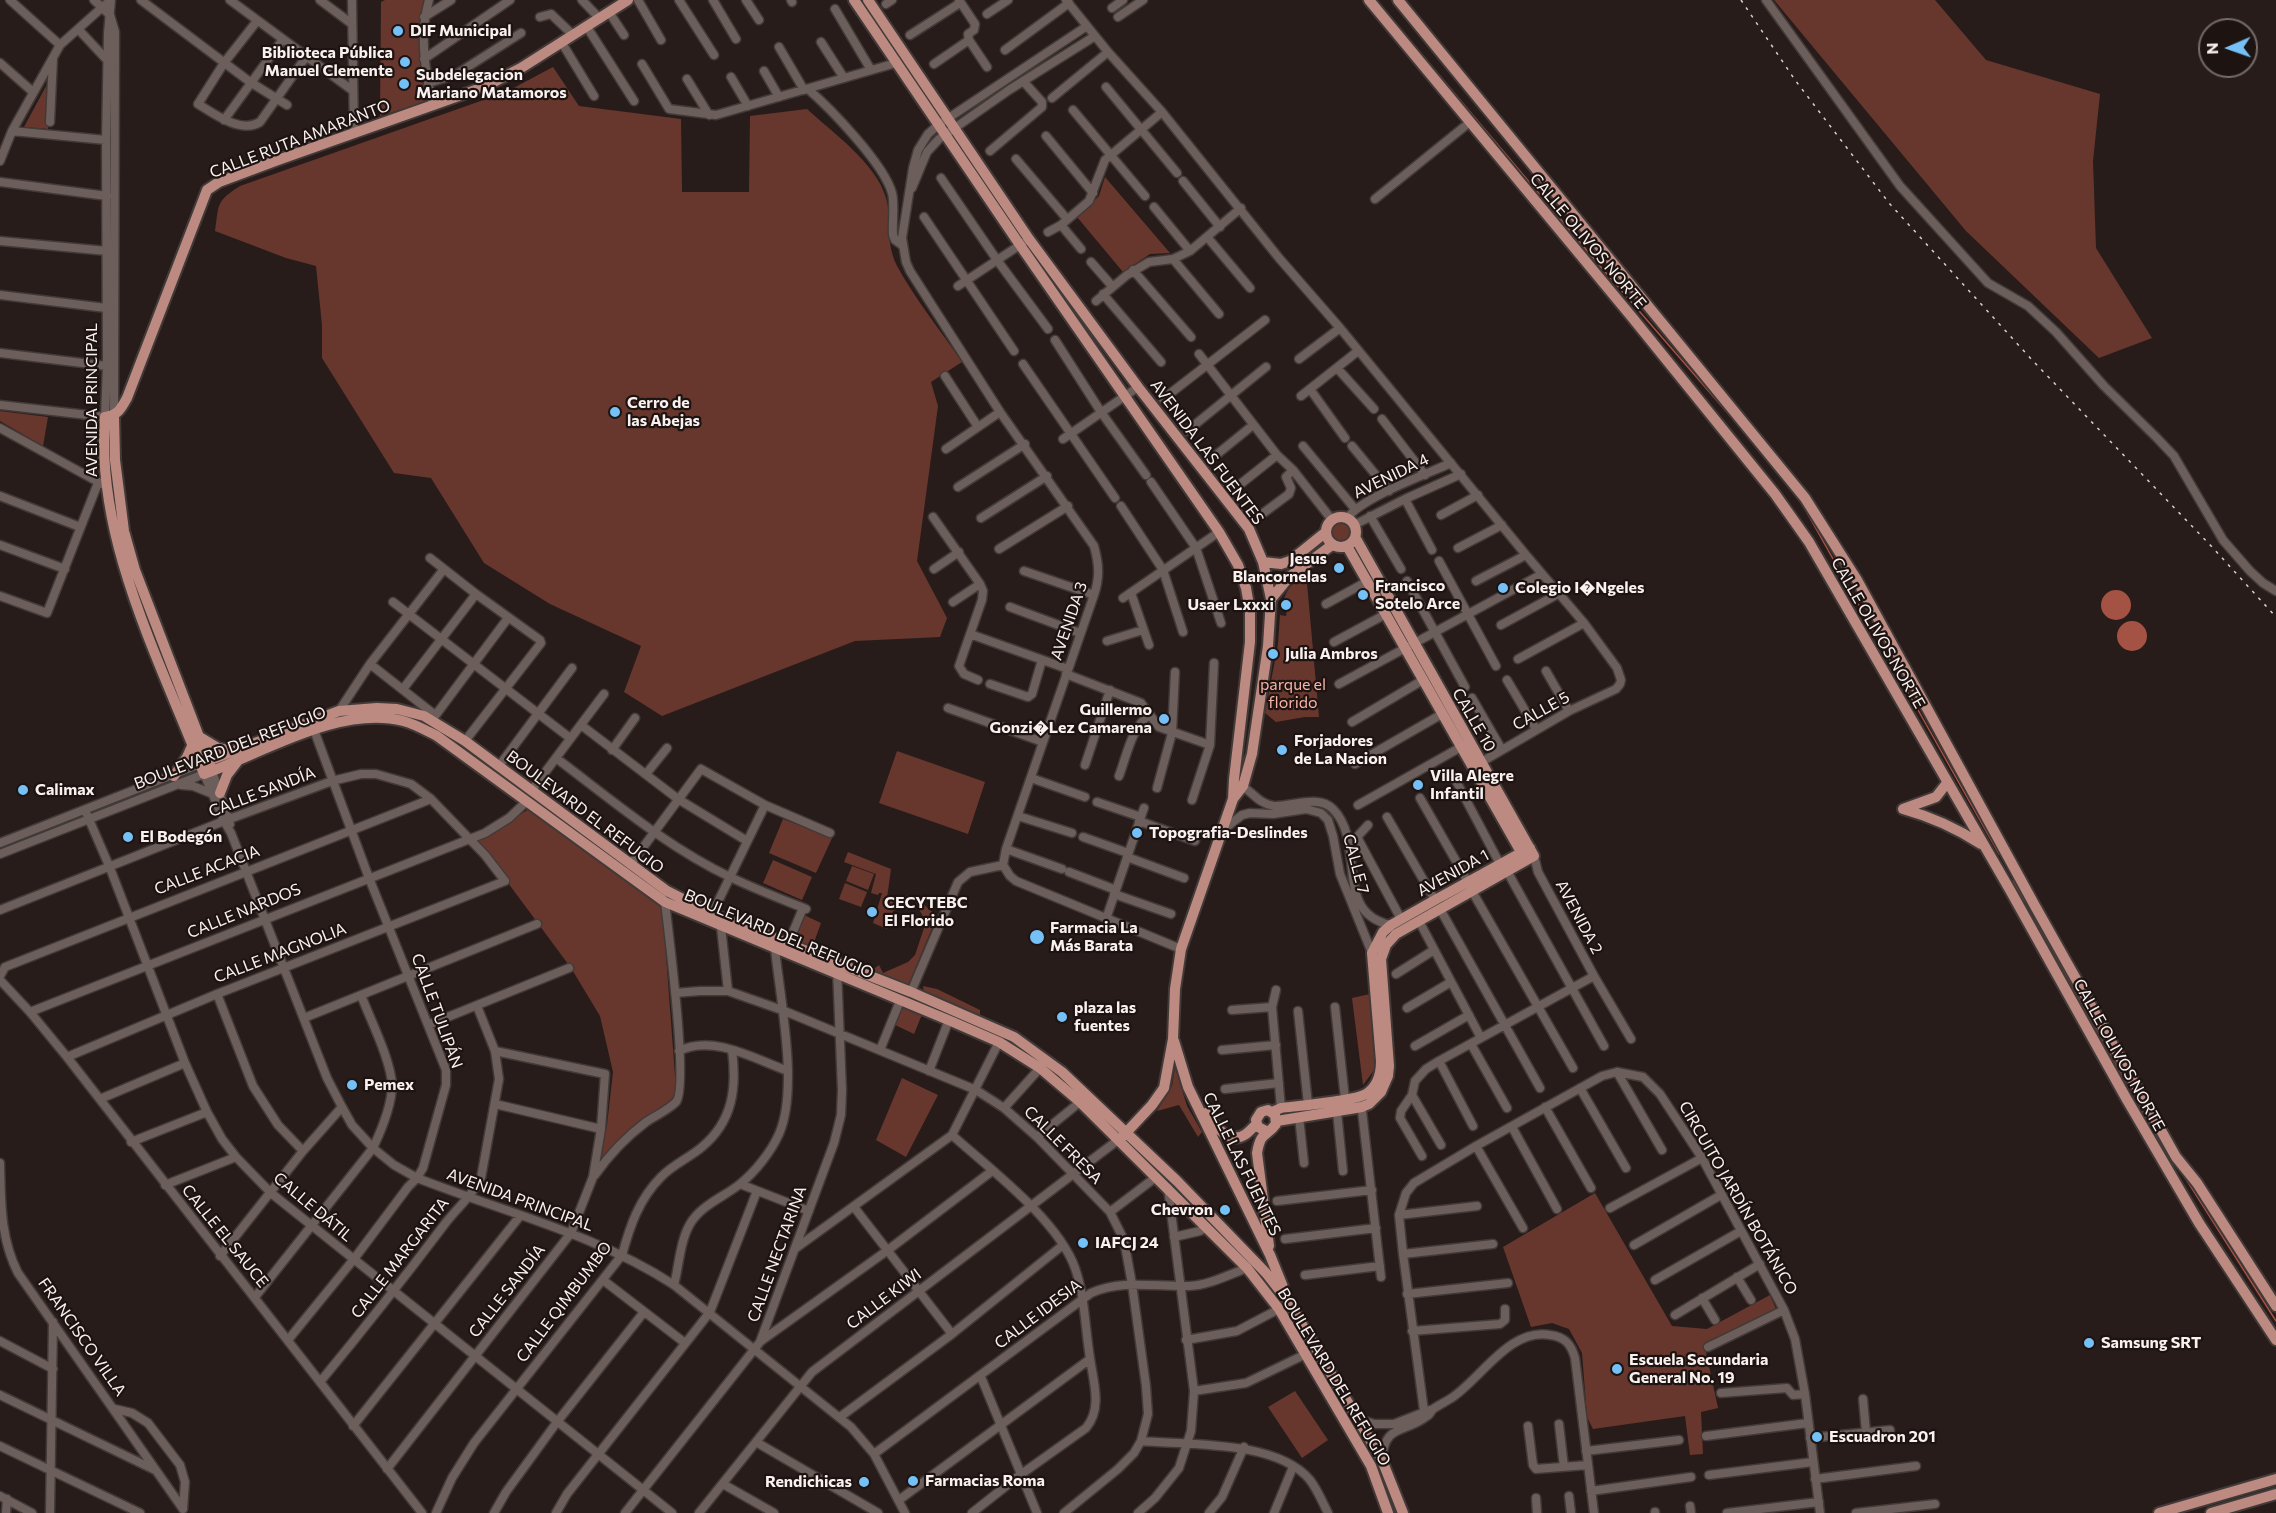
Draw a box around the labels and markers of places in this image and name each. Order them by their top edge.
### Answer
place label: DIF Municipal [410,21,512,41]
marker: DIF Municipal [391,24,405,38]
place label: Biblioteca Pública Manuel Clemente [262,43,393,81]
marker: Biblioteca Pública Manuel Clemente [398,55,412,69]
place label: Subdelegacion Mariano Matamoros [416,65,567,103]
marker: Subdelegacion Mariano Matamoros [397,77,411,91]
place label: Cerro de las Abejas [627,393,700,431]
marker: Cerro de las Abejas [608,405,622,419]
place label: Jesus Blancornelas [1233,549,1327,587]
marker: Jesus Blancornelas [1332,561,1346,575]
place label: Francisco Sotelo Arce [1375,576,1460,614]
place label: Colegio I�Ngeles [1515,578,1644,598]
marker: Colegio I�Ngeles [1496,581,1510,595]
marker: Francisco Sotelo Arce [1356,588,1370,602]
place label: Usaer Lxxxi [1187,595,1274,615]
marker: Usaer Lxxxi [1279,598,1293,612]
place label: Julia Ambros [1285,644,1378,664]
marker: Julia Ambros [1266,647,1280,661]
place label: Guillermo Gonzi�Lez Camarena [990,700,1152,738]
marker: Guillermo Gonzi�Lez Camarena [1157,712,1171,726]
place label: Forjadores de La Nacion [1294,731,1387,769]
marker: Forjadores de La Nacion [1275,743,1289,757]
place label: Villa Alegre Infantil [1430,766,1514,804]
marker: Villa Alegre Infantil [1411,778,1425,792]
place label: Calimax [35,780,95,800]
marker: Calimax [16,783,30,797]
place label: Topografia-Deslindes [1149,823,1308,843]
marker: Topografia-Deslindes [1130,826,1144,840]
place label: El Bodegón [140,827,222,847]
marker: El Bodegón [121,830,135,844]
place label: CECYTEBC El Florido [884,893,968,931]
marker: CECYTEBC El Florido [865,905,879,919]
place label: Farmacia La Más Barata [1050,918,1138,956]
marker: Farmacia La Más Barata [1028,928,1046,946]
place label: plaza las fuentes [1074,998,1136,1036]
marker: plaza las fuentes [1055,1010,1069,1024]
place label: Pemex [364,1075,414,1095]
marker: Pemex [345,1078,359,1092]
place label: Chevron [1151,1200,1213,1220]
marker: Chevron [1218,1203,1232,1217]
place label: IAFCJ 24 [1095,1233,1159,1253]
marker: IAFCJ 24 [1076,1236,1090,1250]
place label: Samsung SRT [2101,1333,2201,1353]
marker: Samsung SRT [2082,1336,2096,1350]
place label: Escuela Secundaria General No. 19 [1629,1350,1769,1388]
marker: Escuela Secundaria General No. 19 [1610,1362,1624,1376]
place label: Escuadron 201 [1829,1427,1936,1447]
marker: Escuadron 201 [1810,1430,1824,1444]
place label: Farmacias Roma [925,1471,1045,1491]
place label: Rendichicas [765,1472,852,1492]
marker: Farmacias Roma [906,1474,920,1488]
marker: Rendichicas [857,1475,871,1489]

